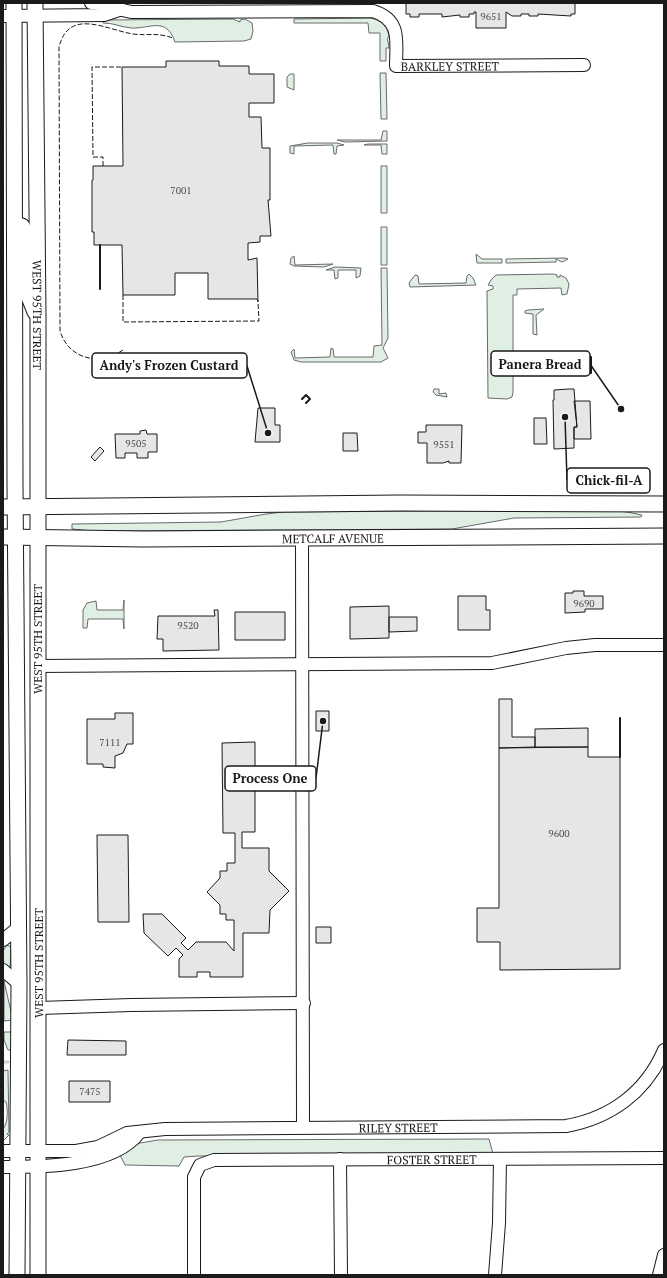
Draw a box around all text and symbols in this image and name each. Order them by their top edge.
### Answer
house number: 9651 [480,10,502,23]
street label: BARKLEY STREET [401,58,499,73]
house number: 7001 [170,184,192,197]
street label: WEST 95TH STREET [30,260,46,370]
callout: Panera Bread [491,351,590,376]
callout: Andy's Frozen Custard [92,353,247,378]
text: Panera Bread [498,355,582,373]
text: Andy's Frozen Custard [99,356,239,374]
house number: 9505 [125,437,147,450]
house number: 9551 [433,438,455,451]
callout: Chick-fil-A [567,468,650,493]
text: Chick-fil-A [575,471,643,489]
street label: METCALF AVENUE [282,530,384,546]
street label: WEST 95TH STREET [30,584,45,694]
house number: 9690 [573,597,595,610]
house number: 9520 [177,619,199,632]
house number: 7111 [99,736,121,749]
callout: Process One [225,766,316,791]
text: Process One [232,769,308,787]
house number: 9600 [548,827,570,840]
street label: WEST 95TH STREET [31,908,46,1018]
house number: 7475 [79,1085,101,1098]
street label: RILEY STREET [359,1119,438,1135]
street label: FOSTER STREET [387,1151,477,1167]

